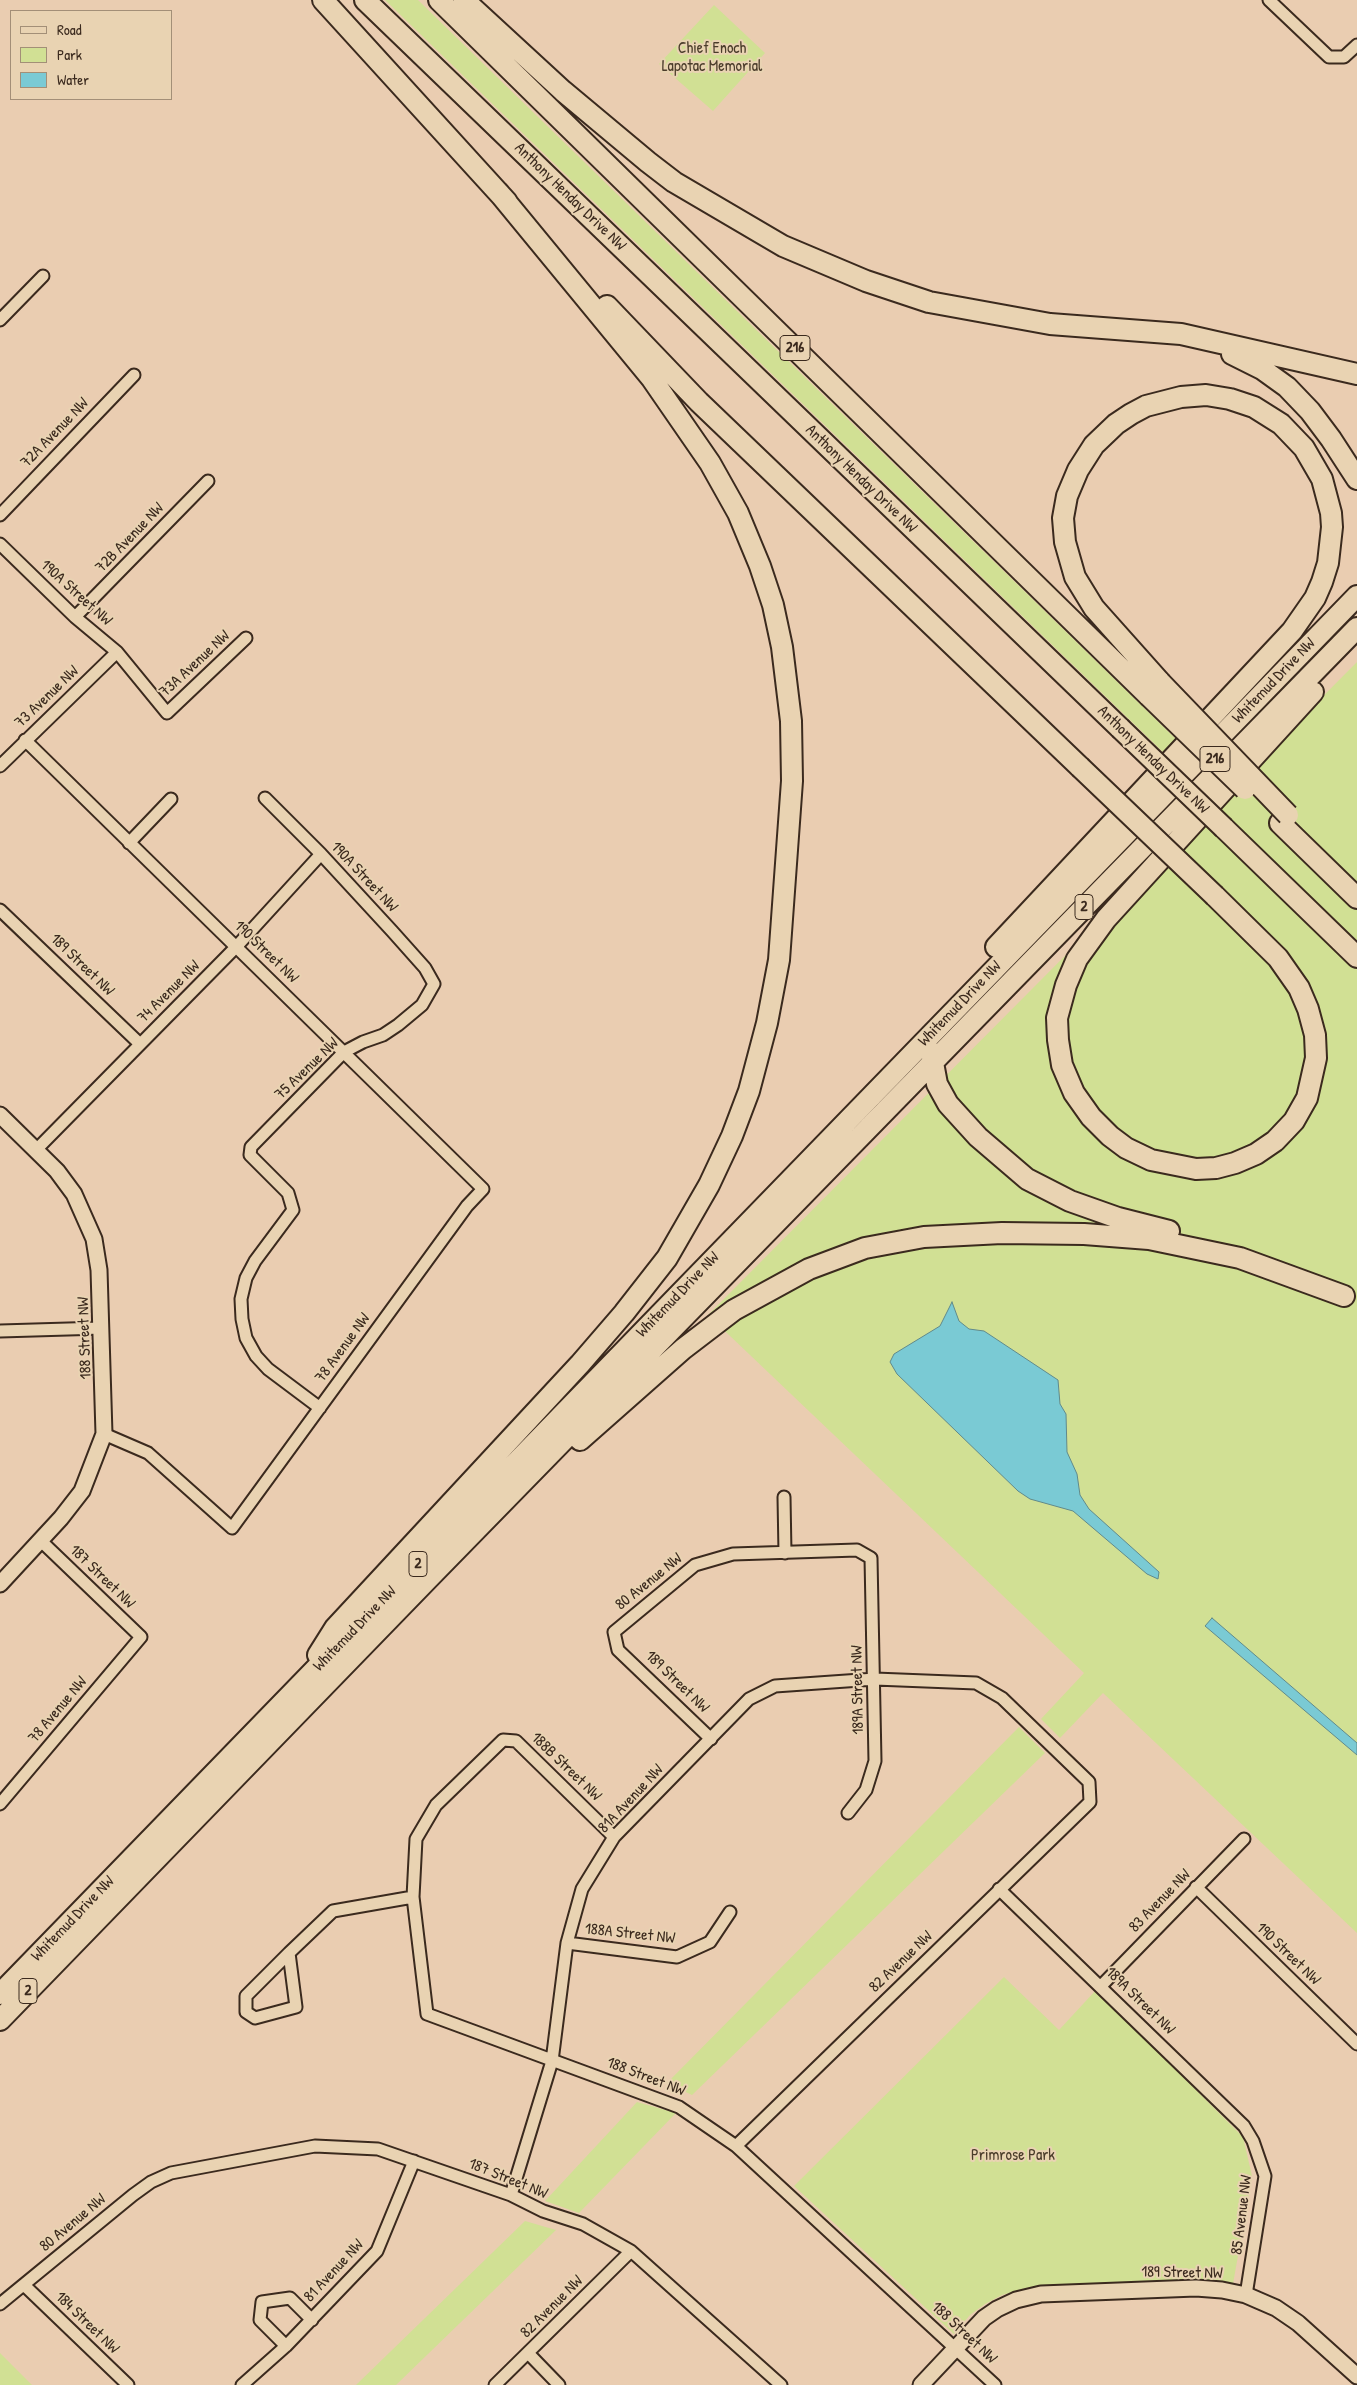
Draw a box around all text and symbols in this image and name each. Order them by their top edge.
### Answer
legend [10,10,172,100]
text: Road [57,19,82,40]
park label: Chief Enoch Lapotac Memorial [662,39,762,77]
text: Park [57,44,82,65]
text: Water [57,69,89,90]
street label: Anthony Henday Drive NW [510,139,630,255]
road number: 216 [780,336,810,360]
street label: 72A Avenue NW [17,394,93,472]
street label: Anthony Henday Drive NW [801,421,921,537]
street label: 72B Avenue NW [92,499,168,577]
street label: 190A Street NW [36,556,116,630]
street label: 73A Avenue NW [156,627,234,701]
street label: Whitemud Drive NW [1228,634,1320,728]
street label: 73 Avenue NW [11,662,83,732]
street label: Anthony Henday Drive NW [1093,702,1213,818]
road number: 216 [1200,746,1230,772]
street label: 190A Street NW [326,838,402,916]
road number: 2 [1075,894,1093,920]
street label: 190 Street NW [230,917,302,987]
street label: 189 Street NW [46,930,118,1000]
street label: 74 Avenue NW [134,957,204,1027]
street label: Whitemud Drive NW [914,957,1006,1051]
street label: 75 Avenue NW [271,1034,343,1104]
street label: Whitemud Drive NW [632,1248,724,1342]
street label: 188 Street NW [74,1296,96,1380]
street label: 78 Avenue NW [311,1310,375,1386]
street label: 187 Street NW [65,1541,139,1613]
street label: 80 Avenue NW [612,1549,686,1615]
road number: 2 [409,1552,427,1576]
street label: Whitemud Drive NW [309,1582,401,1676]
street label: 189A Street NW [848,1645,868,1735]
street label: 189 Street NW [641,1647,713,1717]
street label: 78 Avenue NW [25,1673,91,1747]
street label: 188B Street NW [527,1729,605,1805]
street label: 81A Avenue NW [594,1761,668,1837]
street label: 83 Avenue NW [1125,1865,1195,1937]
street label: Whitemud Drive NW [27,1872,119,1966]
street label: 190 Street NW [1252,1919,1324,1989]
street label: 188A Street NW [584,1920,676,1948]
street label: 82 Avenue NW [865,1927,937,1997]
street label: 189A Street NW [1101,1963,1179,2039]
road number: 2 [19,1978,37,2004]
street label: 188 Street NW [604,2053,688,2101]
park label: Primrose Park [971,2146,1055,2166]
street label: 187 Street NW [466,2154,550,2204]
street label: 85 Avenue NW [1228,2174,1256,2256]
street label: 80 Avenue NW [36,2190,110,2256]
street label: 81 Avenue NW [300,2236,368,2306]
street label: 189 Street NW [1141,2263,1223,2283]
street label: 82 Avenue NW [517,2272,587,2342]
street label: 184 Street NW [51,2288,123,2358]
street label: 188 Street NW [927,2298,1001,2368]

